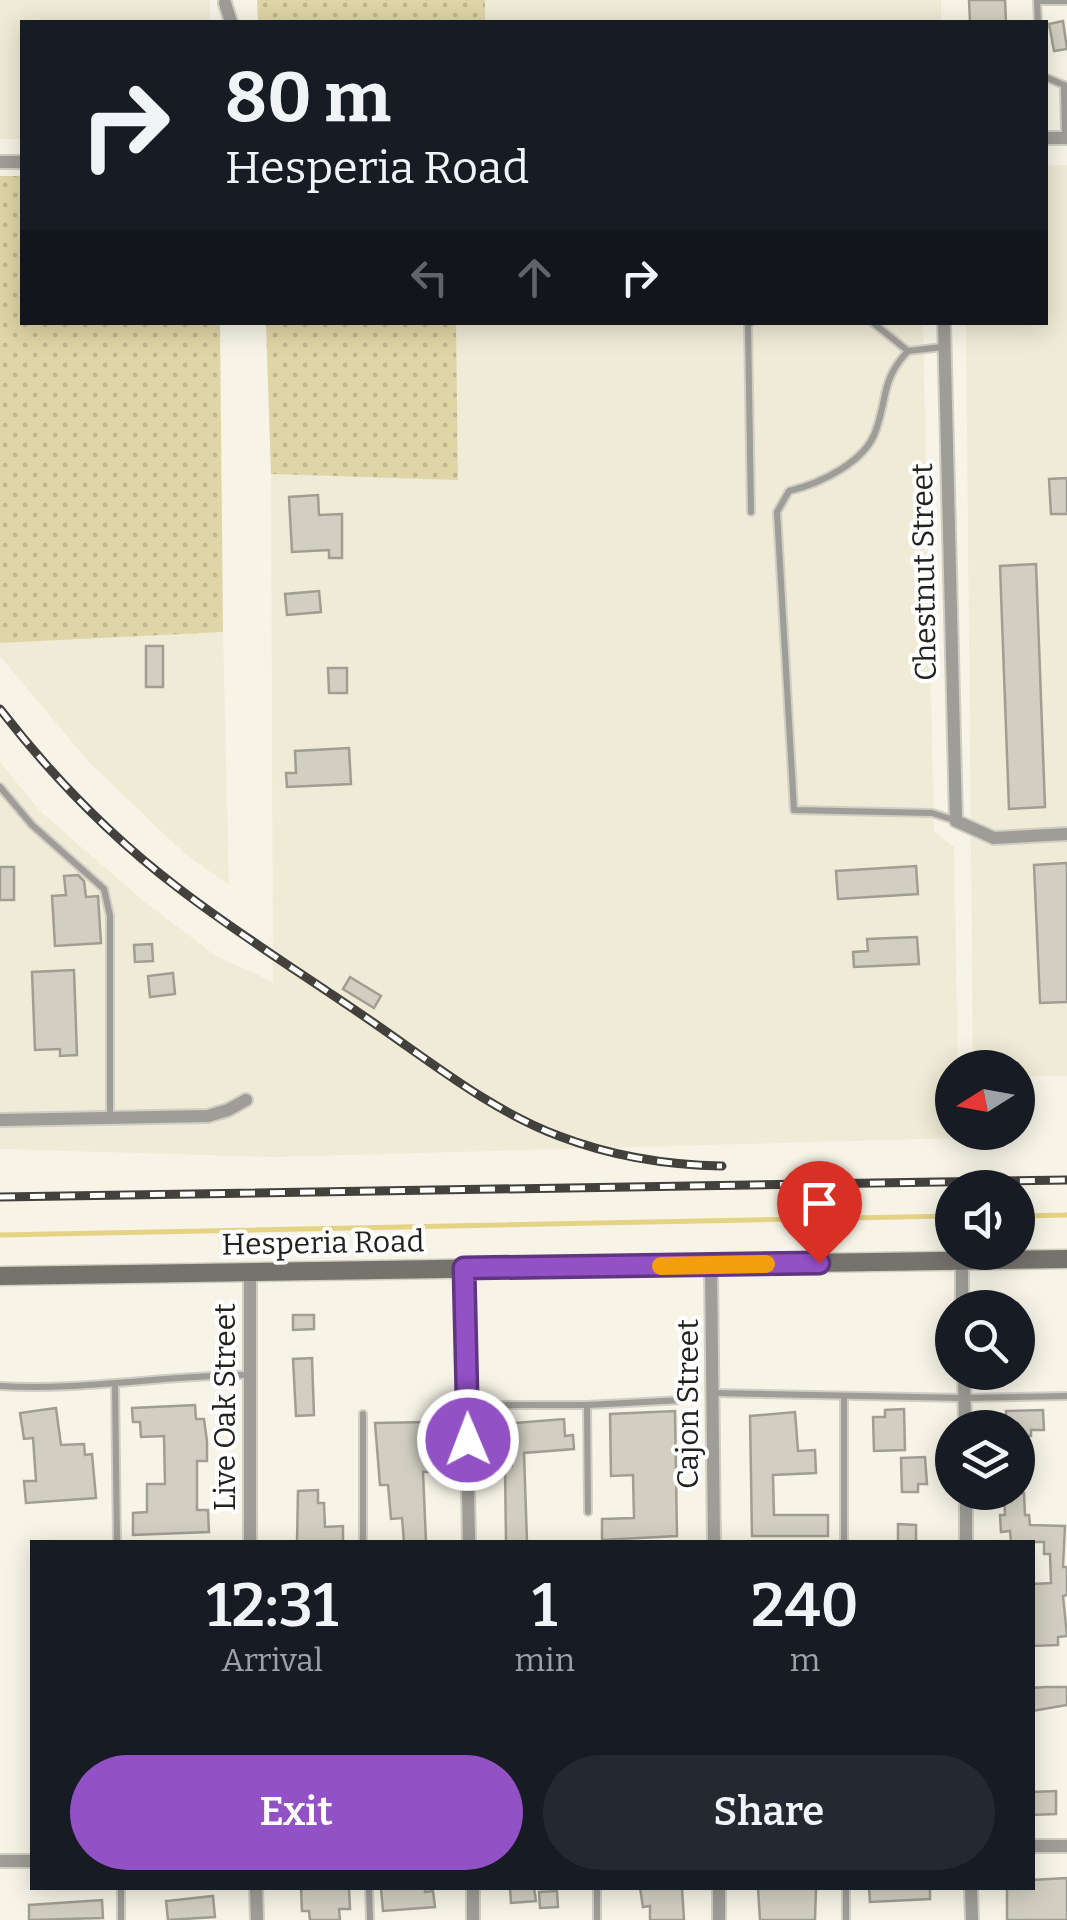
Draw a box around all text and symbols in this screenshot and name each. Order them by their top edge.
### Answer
text: 80 m [225,56,391,140]
icon: right [60,60,190,190]
text: Hesperia Road [225,141,529,195]
icon: left [402,250,457,305]
icon: ahead [507,250,562,305]
icon: right [612,250,667,305]
street label: Chestnut Street [904,463,944,681]
north arrow [935,1050,1035,1150]
map controls [935,1050,1035,1510]
pin [777,1161,862,1264]
button: sound [935,1170,1035,1270]
icon: arrive [792,1176,847,1231]
street label: Hesperia Road [221,1223,425,1263]
button: search [935,1290,1035,1390]
street label: Live Oak Street [207,1303,243,1511]
street label: Cajon Street [670,1319,706,1489]
position arrow [416,1388,520,1492]
button: layers [935,1410,1035,1510]
text: 12:31 [206,1570,338,1642]
text: 1 [532,1570,557,1642]
text: 240 [751,1570,859,1642]
text: Arrival [222,1641,323,1679]
text: min [515,1641,575,1679]
text: m [790,1641,820,1679]
button: Exit [70,1755,523,1870]
button: Share [543,1755,995,1870]

